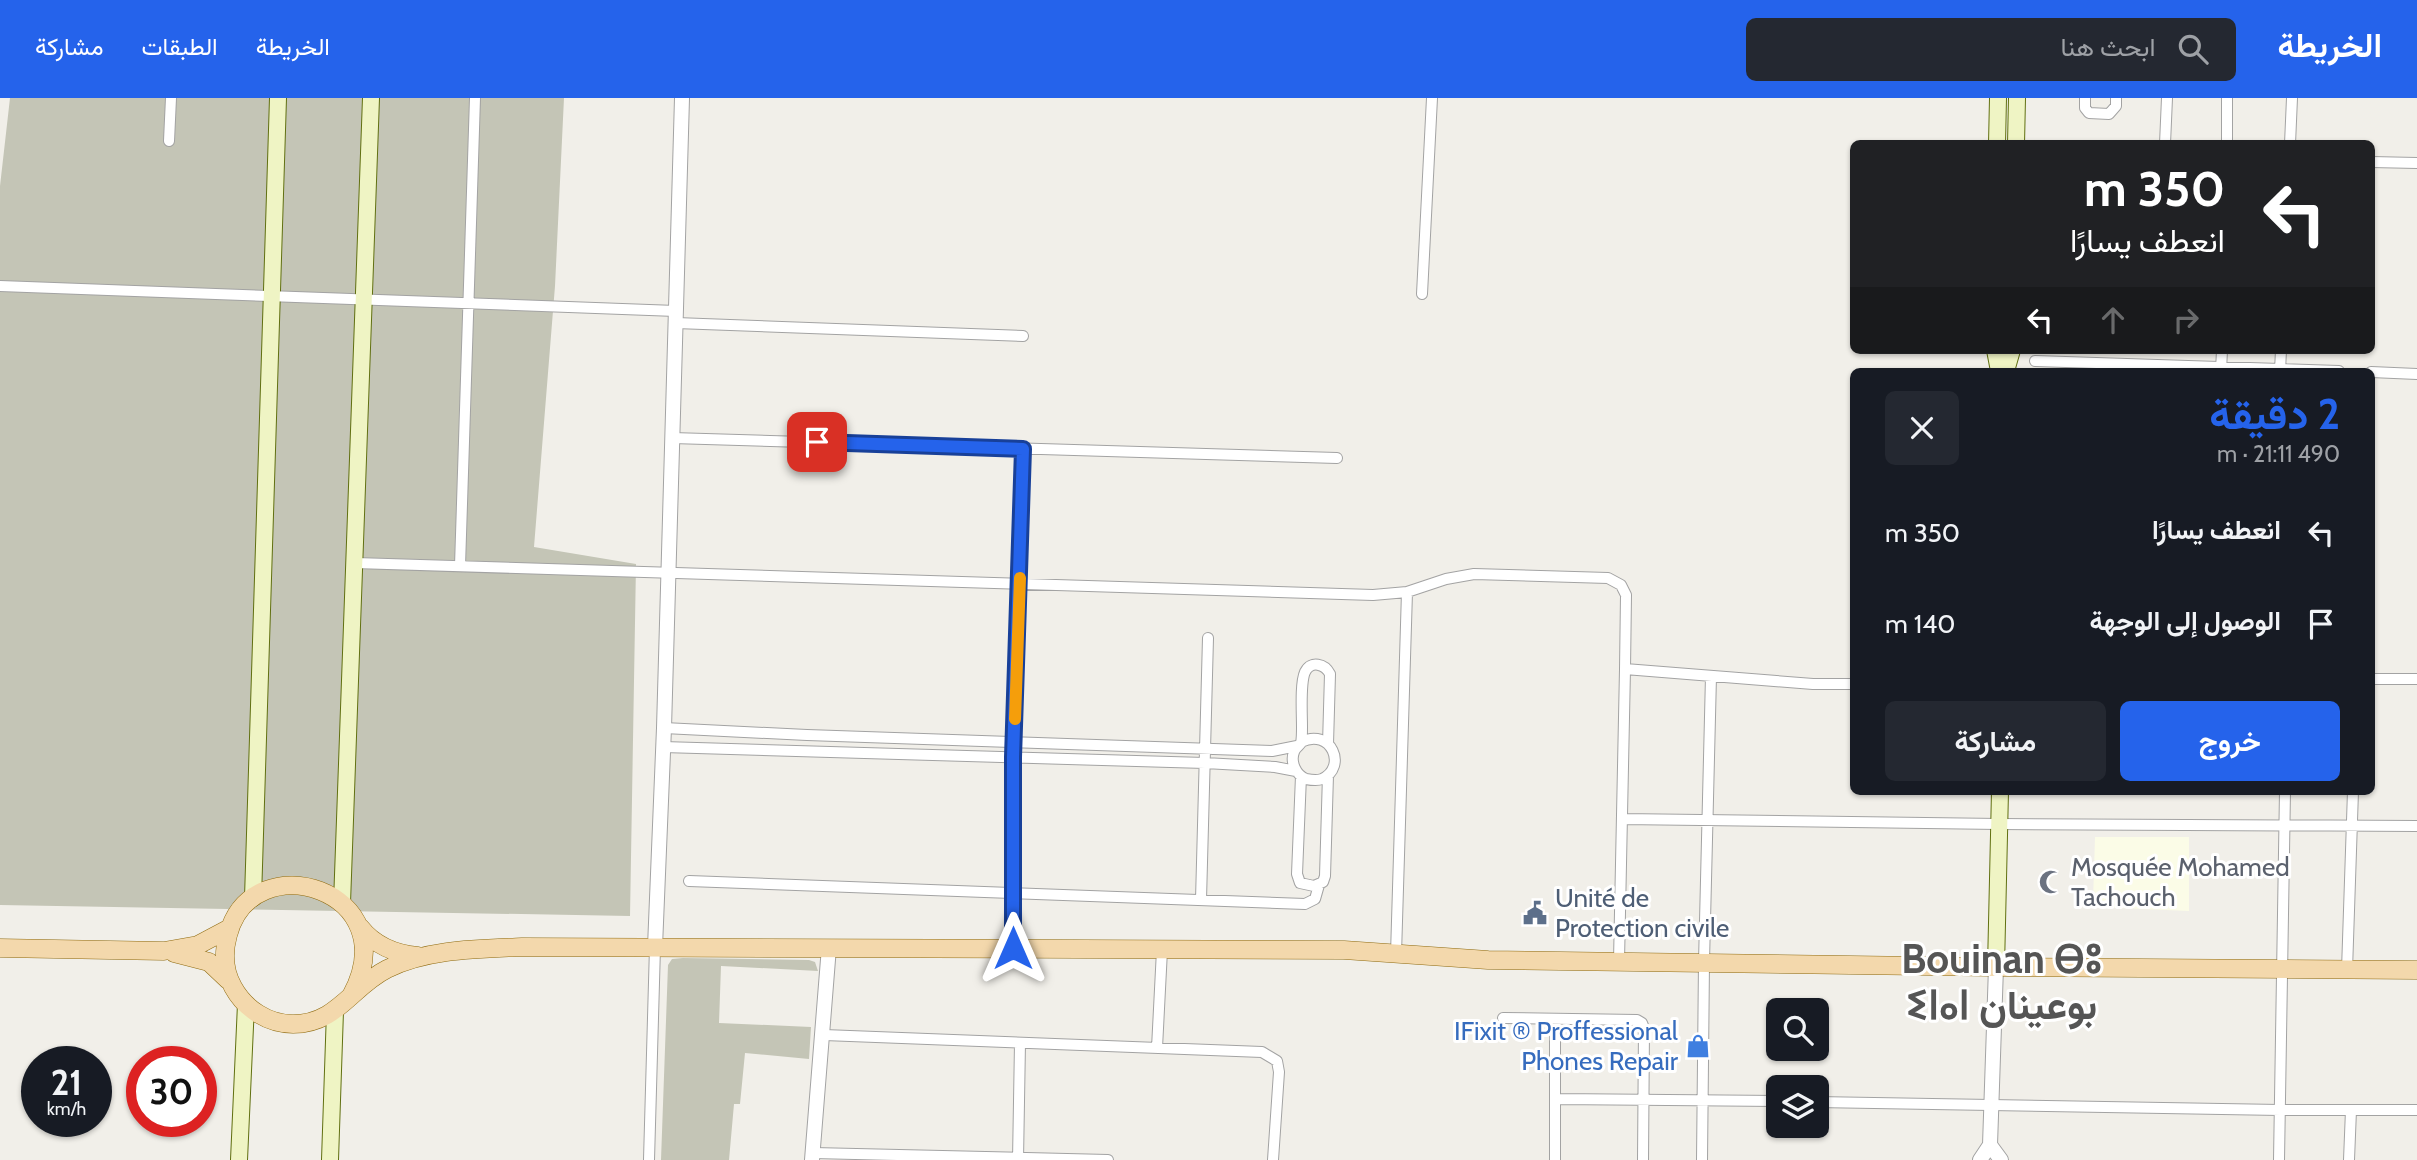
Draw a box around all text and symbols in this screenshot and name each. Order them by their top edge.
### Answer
search box [1746,18,2236,81]
text: الخريطة [2278,25,2382,65]
icon: search [2174,30,2212,68]
text: ابحث هنا [2060,31,2156,63]
text: مشاركة [35,32,103,61]
text: الطبقات [141,32,218,61]
text: الخريطة [256,32,330,61]
text: 350 m [2084,159,2225,218]
icon: left [2249,168,2340,259]
text: انعطف يسارًا [2070,221,2225,260]
icon: left [2021,301,2059,339]
icon: ahead [2094,301,2132,339]
icon: right [2167,301,2205,339]
text: 2 دقيقة [2209,388,2340,440]
button: close [1885,391,1959,465]
pin [787,412,847,472]
icon: arrive [798,423,836,461]
text: 490 m · 21:11 [2217,440,2340,468]
text: انعطف يسارًا [2152,514,2281,546]
icon: left [2302,514,2340,552]
text: 350 m [1885,517,1960,549]
text: الوصول إلى الوجهة [2090,605,2281,637]
icon: arrive [2302,605,2340,643]
text: 140 m [1885,608,1955,640]
button: مشاركة [1885,701,2106,781]
button: خروج [2120,701,2340,781]
place label: Mosquée Mohamed Tachouch [2071,851,2290,913]
mosque icon: Mosquée Mohamed Tachouch [2037,868,2065,896]
place label: Unité de Protection civile [1555,882,1729,944]
public building icon: Unité de Protection civile [1521,899,1549,927]
position arrow [976,911,1050,985]
district label: Bouinan ⴱⵓ ⵉⵏⴰⵏ بوعينان [1901,934,2103,1030]
map controls [1766,998,1829,1138]
button: search [1766,998,1829,1061]
place label: IFixit ® Proffessional Phones Repair [1454,1015,1679,1077]
shop icon: IFixit ® Proffessional Phones Repair [1684,1032,1712,1060]
speed limit sign: 30 [126,1046,217,1137]
text: 21 [51,1061,82,1104]
button: layers [1766,1075,1829,1138]
text: km/h [47,1098,86,1120]

